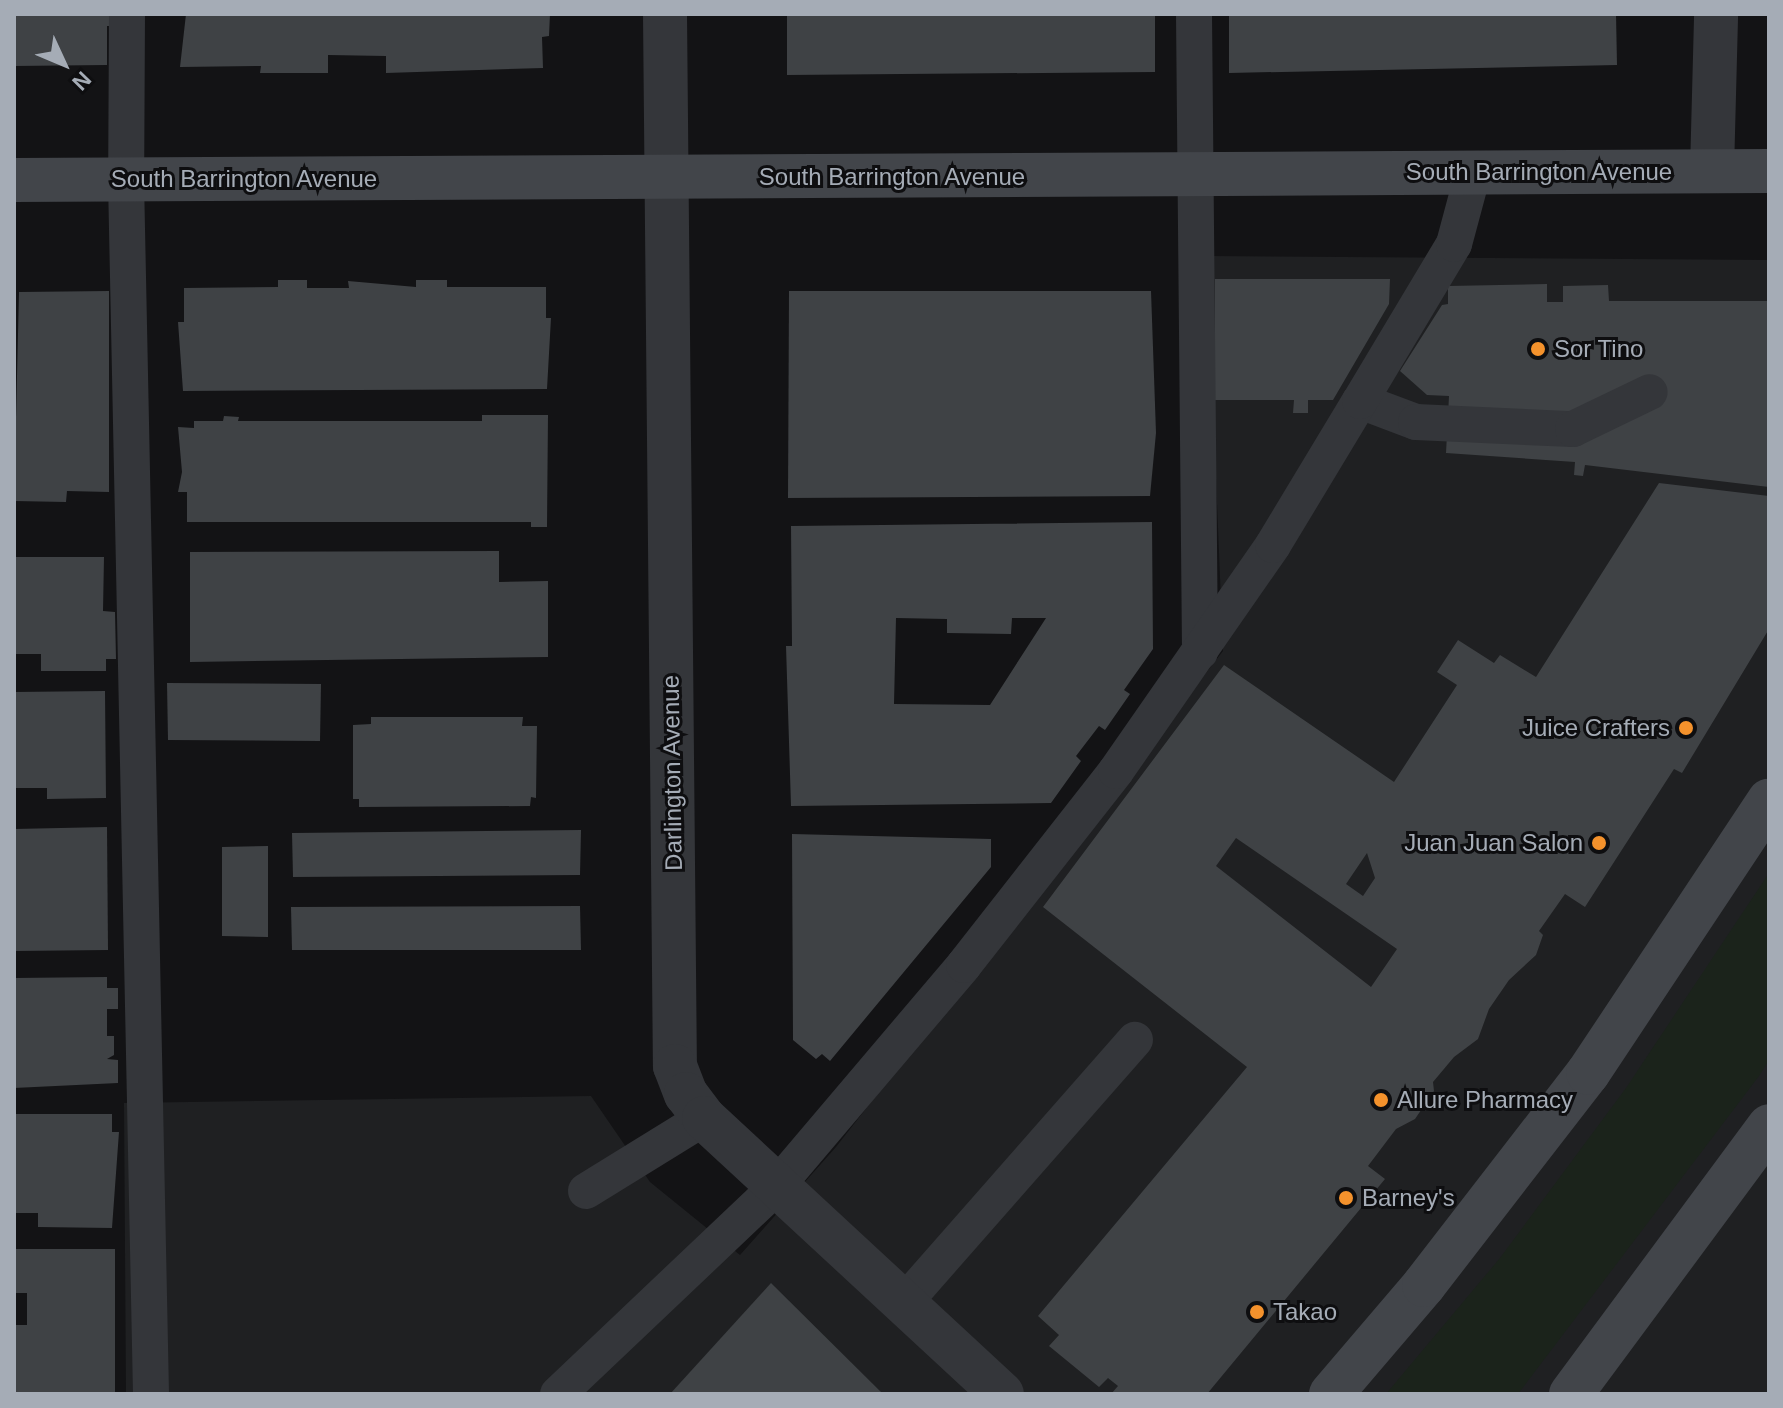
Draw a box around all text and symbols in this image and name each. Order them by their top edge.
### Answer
north arrow [24,24,104,104]
text: N [67,67,96,95]
street label: South Barrington Avenue [1405,158,1673,186]
street label: South Barrington Avenue [758,163,1026,191]
street label: South Barrington Avenue [110,165,378,193]
place label: Sor Tino [1554,335,1644,363]
marker: Sor Tino [1529,340,1547,358]
street label: Darlington Avenue [656,674,688,872]
place label: Juice Crafters [1522,714,1670,742]
marker: Juice Crafters [1677,719,1695,737]
place label: Juan Juan Salon [1404,829,1583,857]
marker: Juan Juan Salon [1590,834,1608,852]
place label: Allure Pharmacy [1397,1086,1573,1114]
marker: Allure Pharmacy [1372,1091,1390,1109]
place label: Barney's [1362,1184,1455,1212]
marker: Barney's [1337,1189,1355,1207]
place label: Takao [1273,1298,1337,1326]
marker: Takao [1248,1303,1266,1321]

